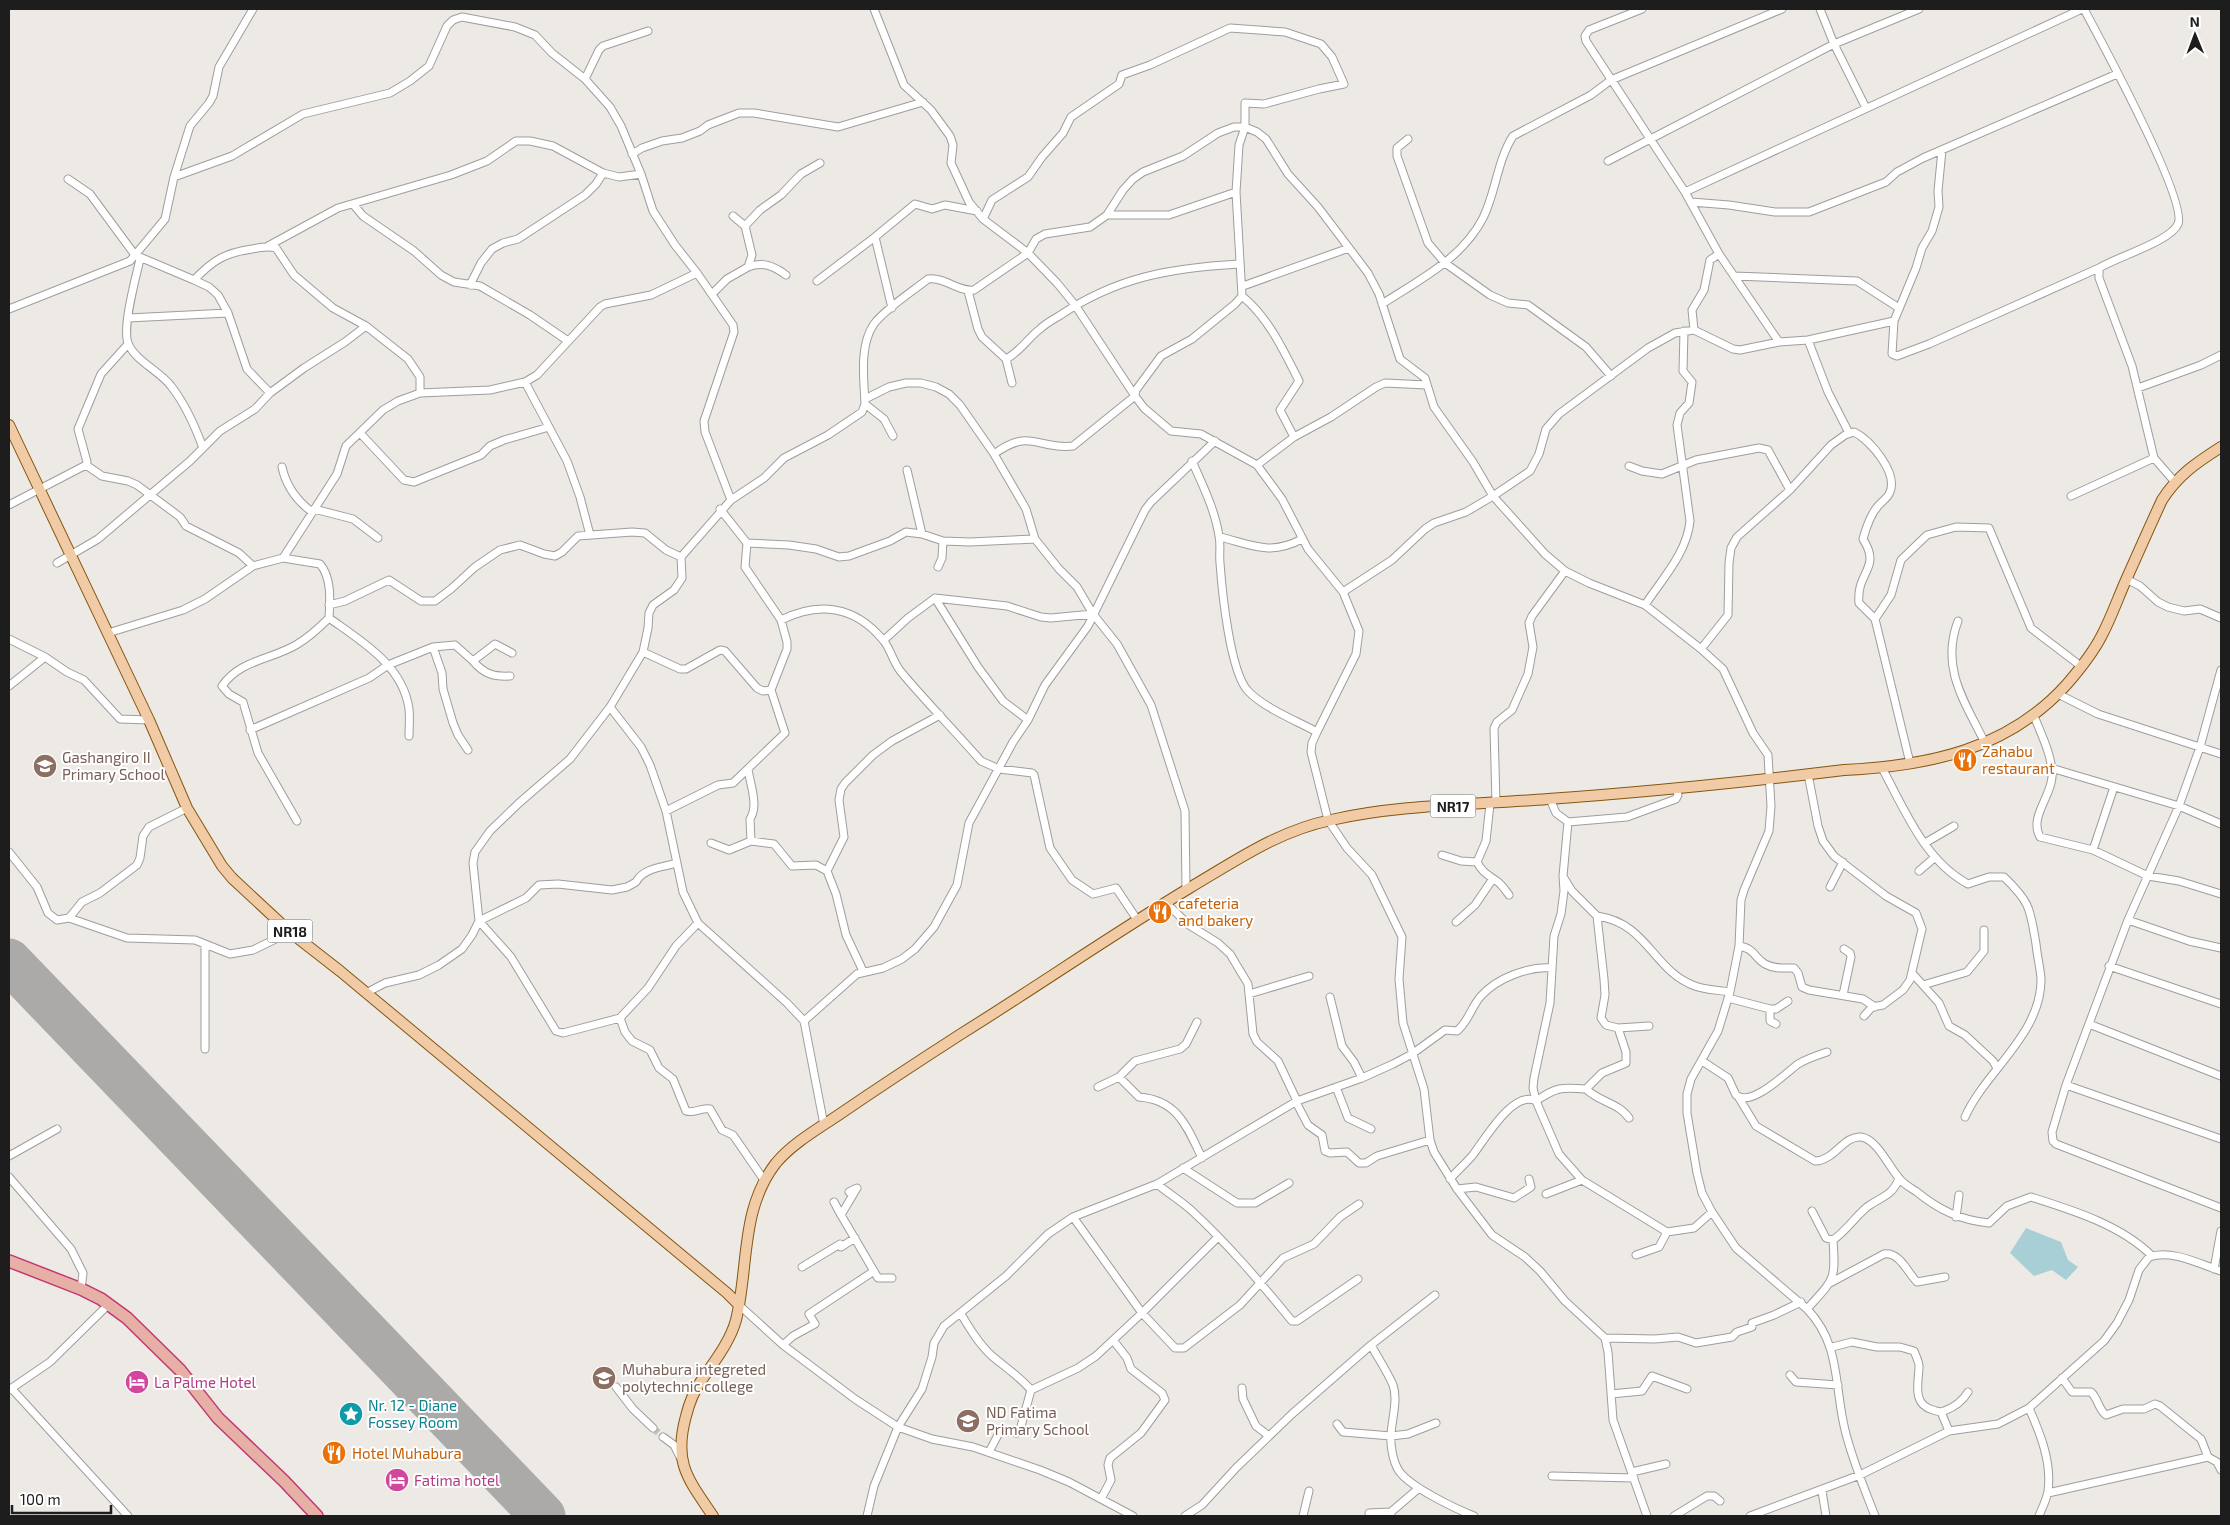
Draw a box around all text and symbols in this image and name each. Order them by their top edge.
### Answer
north arrow [2170,10,2220,60]
text: N [2190,13,2200,30]
place label: Zahabu restaurant [1982,742,2055,777]
restaurant icon: Zahabu restaurant [1952,747,1978,773]
place label: Gashangiro II Primary School [62,748,165,783]
school or university icon: Gashangiro II Primary School [32,753,58,779]
road number: NR17 [1430,794,1476,818]
place label: cafeteria and bakery [1178,894,1253,929]
restaurant icon: cafeteria and bakery [1147,899,1173,925]
road number: NR18 [268,919,312,942]
place label: Muhabura integreted polytechnic college [622,1360,766,1395]
school or university icon: Muhabura integreted polytechnic college [591,1365,617,1391]
hotel icon: La Palme Hotel [124,1369,150,1395]
place label: La Palme Hotel [154,1373,257,1391]
place label: Nr. 12 - Diane Fossey Room [368,1396,458,1431]
place icon: Nr. 12 - Diane Fossey Room [338,1401,364,1427]
place label: ND Fatima Primary School [986,1403,1089,1438]
school or university icon: ND Fatima Primary School [955,1408,981,1434]
restaurant icon: Hotel Muhabura [321,1440,347,1466]
place label: Hotel Muhabura [352,1444,462,1462]
hotel icon: Fatima hotel [384,1467,410,1493]
place label: Fatima hotel [414,1471,500,1489]
scale bar [12,1482,111,1514]
text: 100 m [20,1490,61,1508]

